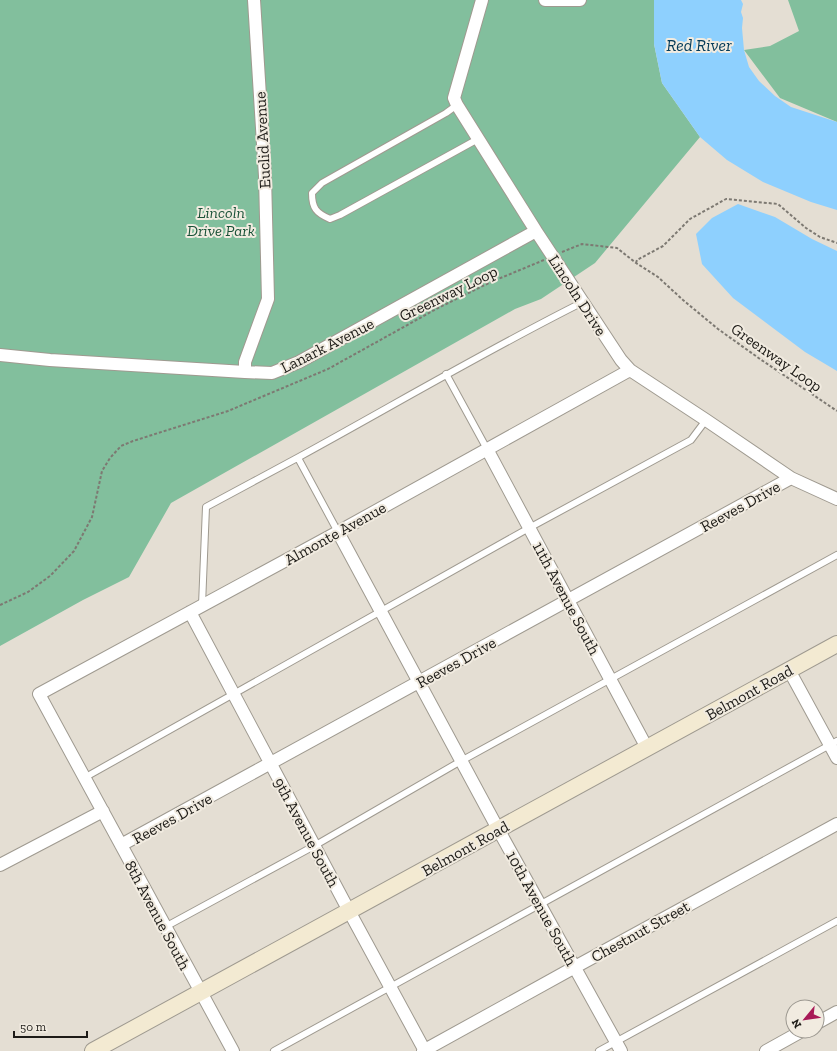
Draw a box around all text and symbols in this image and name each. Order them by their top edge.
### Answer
water label: Red River [666,35,732,55]
street label: Euclid Avenue [250,91,275,189]
park label: Lincoln Drive Park [187,203,255,240]
street label: Lincoln Drive [544,251,611,339]
street label: Greenway Loop [396,261,501,325]
street label: Lanark Avenue [277,314,377,377]
street label: Greenway Loop [728,319,826,396]
street label: Reeves Drive [697,477,783,536]
street label: Almonte Avenue [281,498,389,569]
street label: 11th Avenue South [529,539,604,658]
street label: Reeves Drive [413,633,499,692]
street label: Belmont Road [702,661,796,724]
street label: 9th Avenue South [270,774,343,890]
street label: Reeves Drive [129,789,215,848]
street label: Belmont Road [418,817,512,880]
street label: 10th Avenue South [502,848,581,969]
street label: 8th Avenue South [121,857,194,973]
street label: Chestnut Street [588,897,693,966]
north arrow [785,999,825,1039]
scale bar [14,1013,87,1039]
text: N [789,1016,804,1030]
text: 50 m [20,1020,47,1034]

